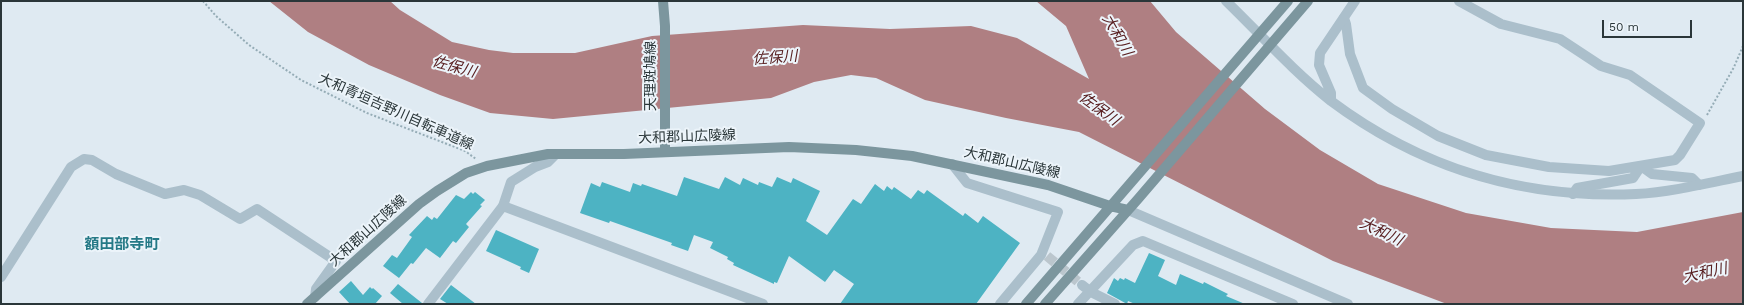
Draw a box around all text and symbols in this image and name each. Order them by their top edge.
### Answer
water label: 大和川 [1098,11,1136,59]
scale bar [1604,12,1694,38]
text: 50 m [1609,20,1639,34]
street label: 天理斑鳩線 [643,41,659,111]
water label: 佐保川 [752,47,798,69]
water label: 佐保川 [430,52,478,82]
street label: 大和青垣吉野川自転車道線 [316,70,476,154]
water label: 佐保川 [1076,88,1122,130]
street label: 大和郡山広陵線 [638,127,736,147]
street label: 大和郡山広陵線 [962,144,1062,182]
street label: 大和郡山広陵線 [326,192,410,270]
water label: 大和川 [1357,214,1405,250]
district label: 額田部寺町 [85,236,159,254]
water label: 大和川 [1681,260,1729,286]

